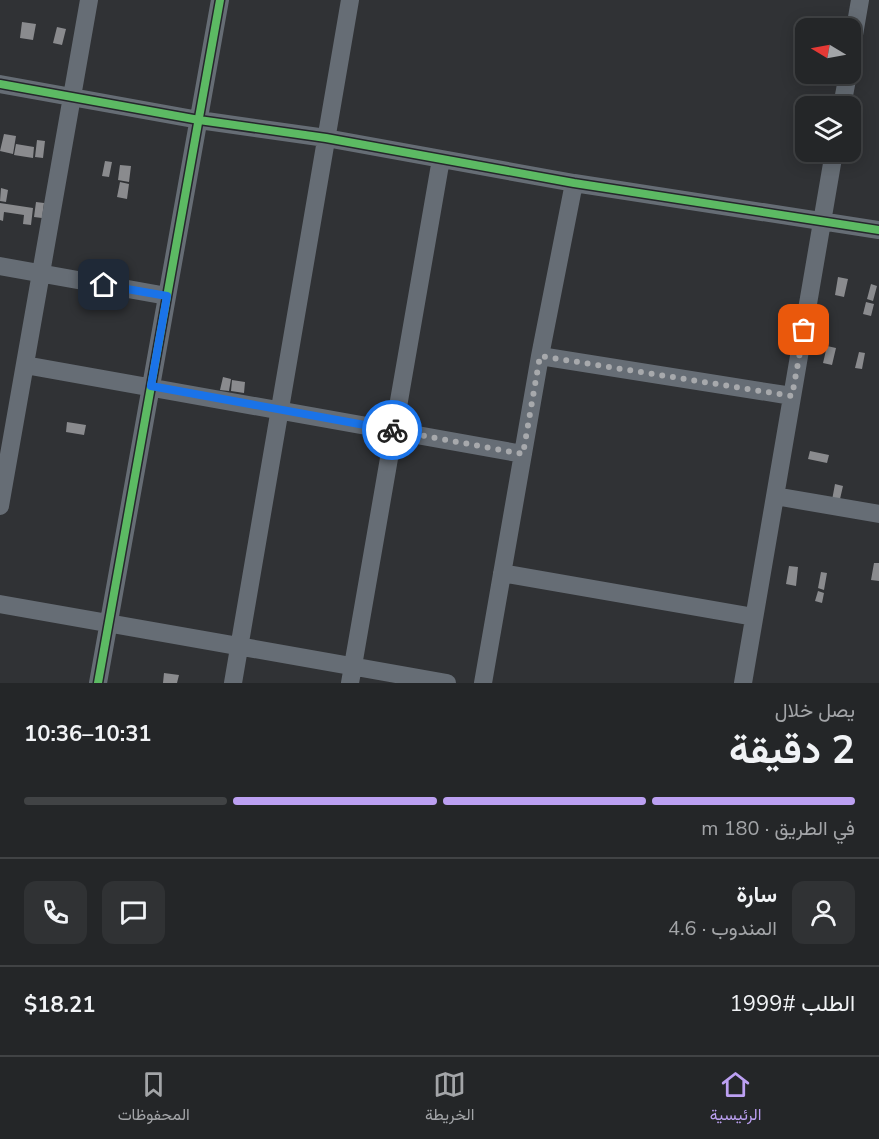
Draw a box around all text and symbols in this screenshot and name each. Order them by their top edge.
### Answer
north arrow [795,18,861,84]
map controls [795,18,861,162]
button: layers [795,96,861,162]
pin [78,259,129,310]
icon: home [87,268,120,301]
pin [778,304,829,355]
icon: bag [787,313,820,346]
courier [362,400,422,460]
icon: bike [376,414,409,447]
text: يصل خلال [775,697,855,724]
text: 10:31–10:36 [24,719,152,749]
text: 2 دقيقة [729,724,855,777]
text: في الطريق · 180 m [701,815,855,842]
text: سارة [736,880,777,910]
button: phone [24,881,87,944]
button: chat [102,881,165,944]
button: person [792,881,855,944]
text: المندوب · 4.6 [668,915,777,942]
text: الطلب #1999 [730,989,855,1019]
text: $18.21 [24,990,95,1020]
tab: المحفوظات [118,1068,190,1129]
tab: الخريطة [425,1068,474,1129]
tab: الرئيسية [710,1068,761,1129]

